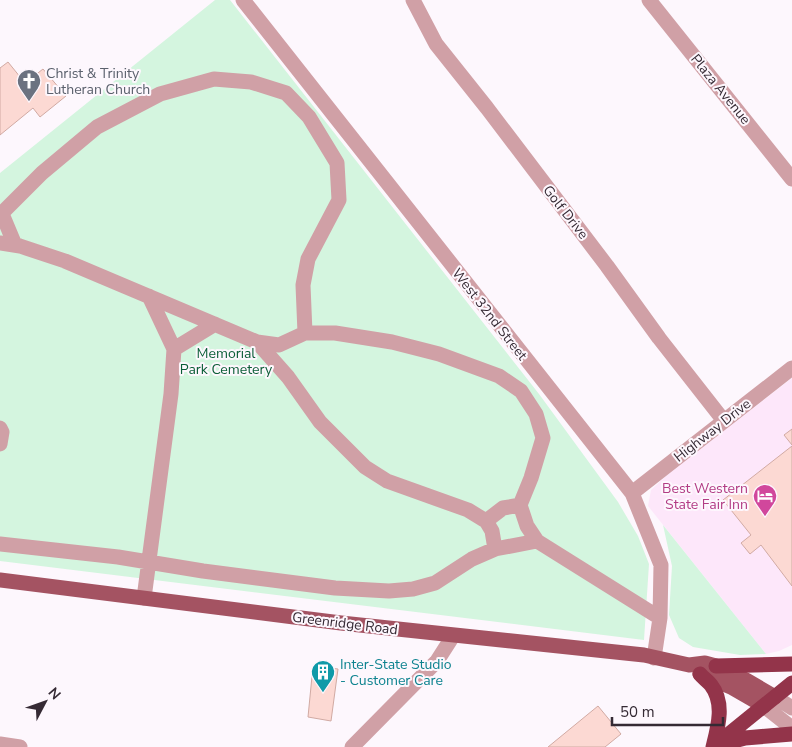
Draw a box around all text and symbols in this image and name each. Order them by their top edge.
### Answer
street label: Plaza Avenue [686,50,755,129]
place label: Christ & Trinity Lutheran Church [46,64,150,99]
church icon: Christ & Trinity Lutheran Church [16,68,42,102]
street label: Golf Drive [539,181,593,243]
street label: West 32nd Street [448,264,532,364]
park label: Memorial Park Cemetery [180,344,273,379]
street label: Highway Drive [670,394,755,466]
place label: Best Western State Fair Inn [662,479,748,514]
hotel icon: Best Western State Fair Inn [752,483,778,517]
street label: Greenridge Road [291,608,399,639]
place label: Inter-State Studio - Customer Care [340,655,452,690]
building icon: Inter-State Studio - Customer Care [310,659,336,693]
north arrow [20,677,70,727]
text: N [44,684,65,704]
scale bar [612,694,723,726]
text: 50 m [620,702,655,722]

